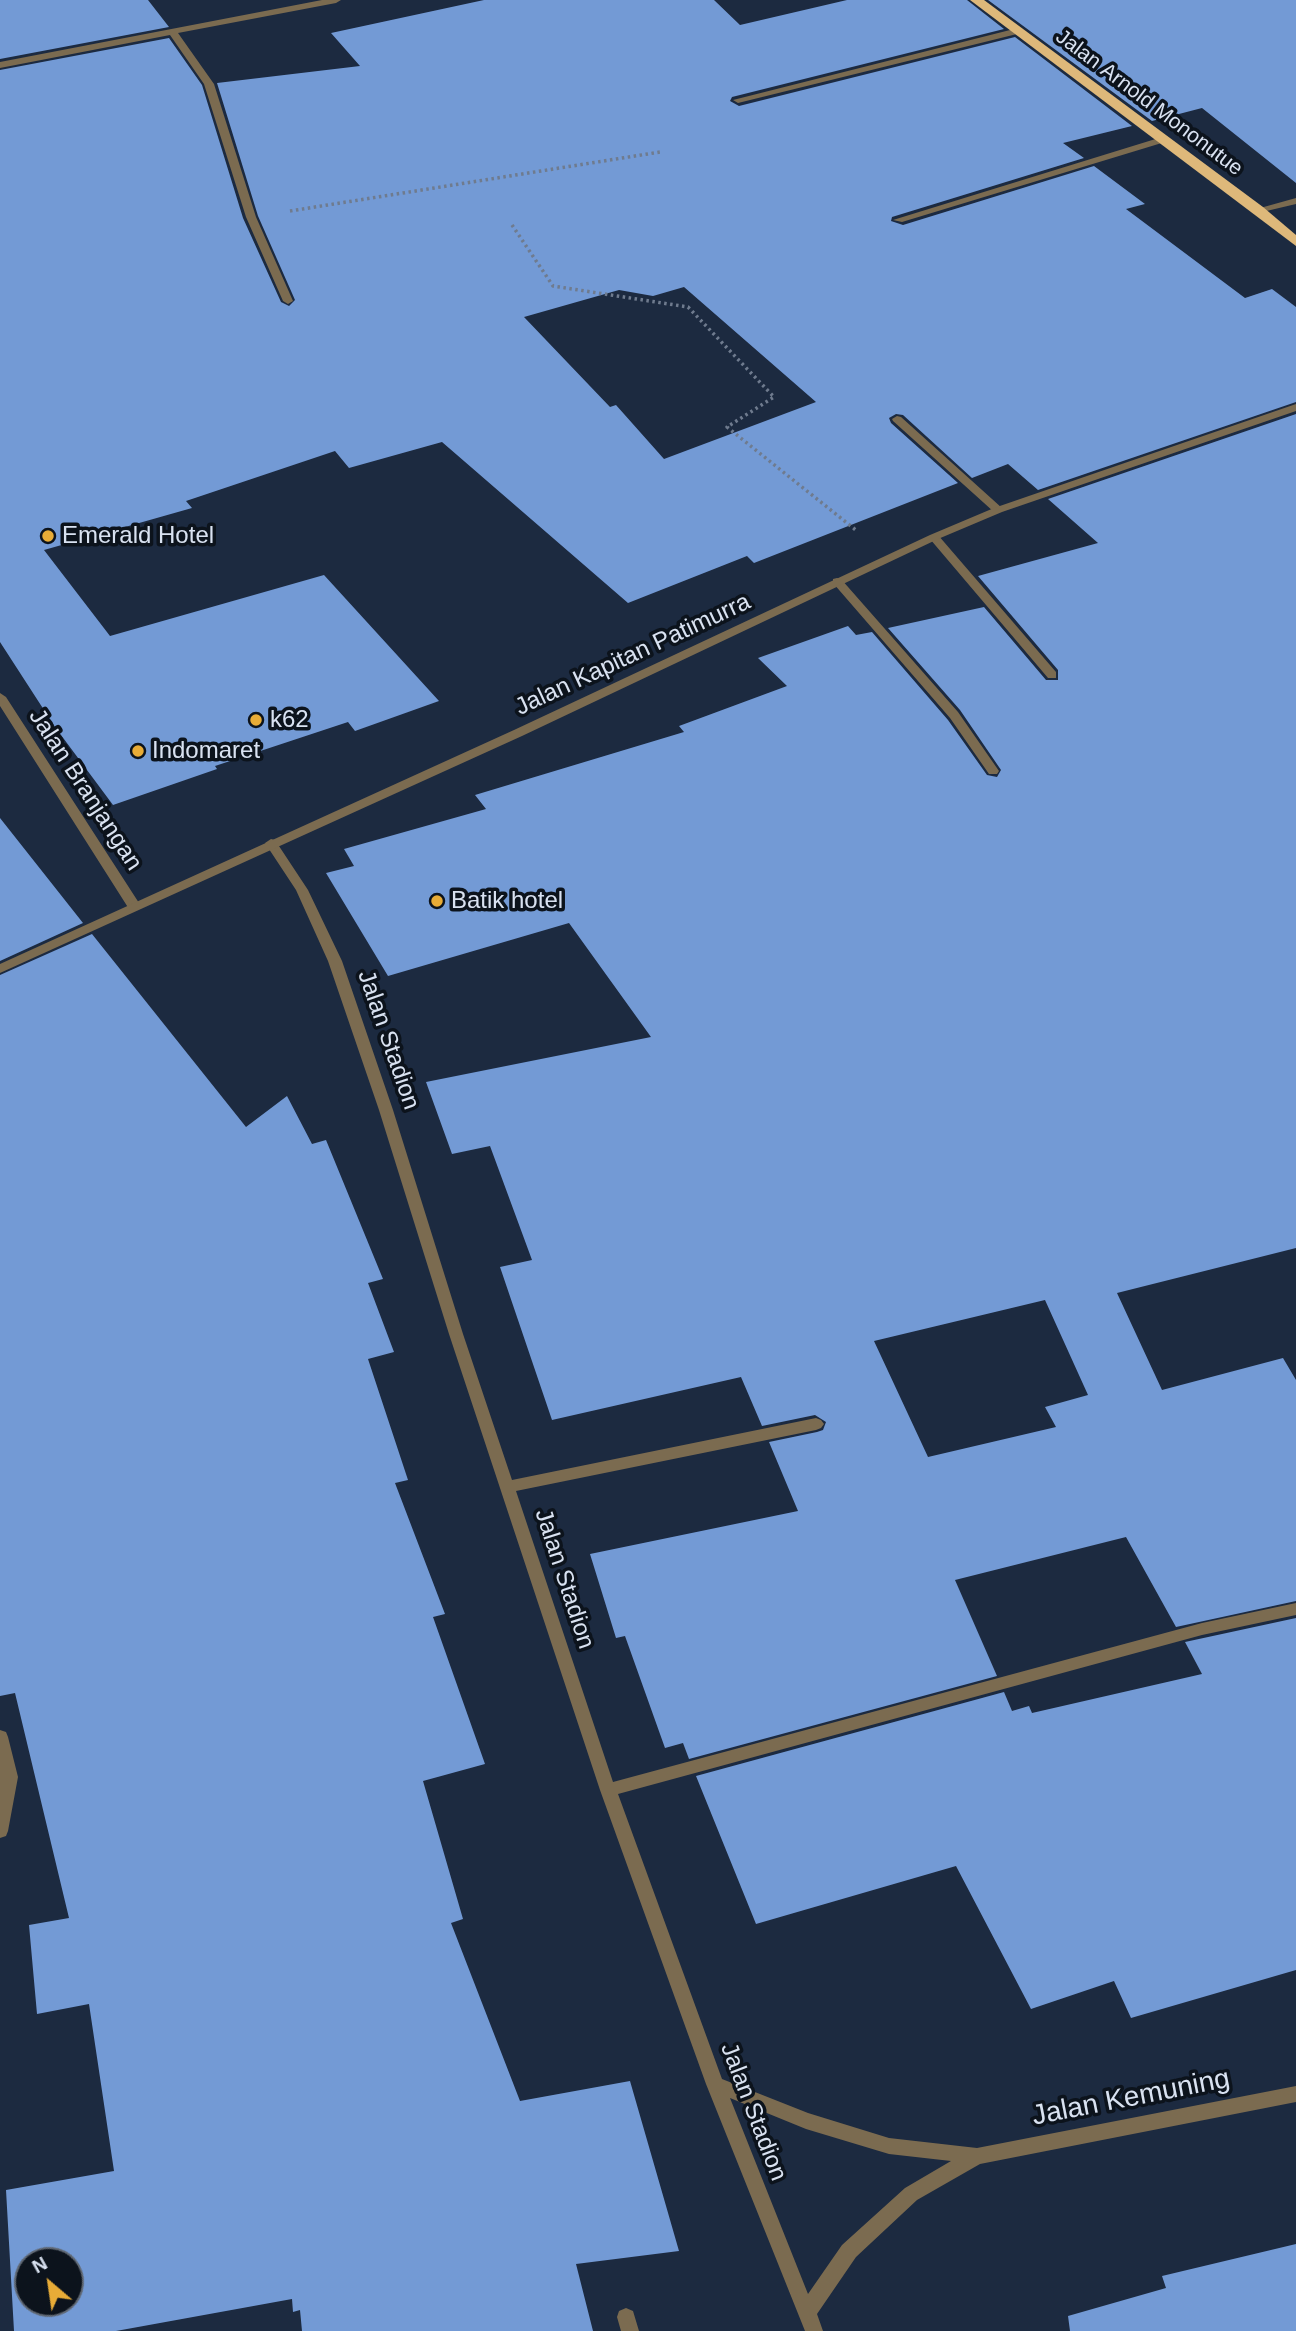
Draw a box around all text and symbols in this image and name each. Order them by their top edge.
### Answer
street label: Jalan Arnold Mononutue [1051,24,1247,182]
place label: Emerald Hotel [62,522,214,550]
marker: Emerald Hotel [40,528,56,544]
street label: Jalan Kapitan Patimurra [511,588,755,722]
street label: Jalan Branjangan [22,704,148,876]
place label: k62 [270,706,309,734]
marker: k62 [248,712,264,728]
place label: Indomaret [152,737,260,765]
marker: Indomaret [130,743,146,759]
place label: Batik hotel [451,887,563,915]
marker: Batik hotel [429,893,445,909]
street label: Jalan Stadion [351,967,425,1113]
street label: Jalan Stadion [528,1505,600,1653]
street label: Jalan Stadion [713,2039,793,2185]
street label: Jalan Kemuning [1029,2062,1233,2134]
north arrow [14,2247,84,2317]
text: N [28,2252,51,2277]

